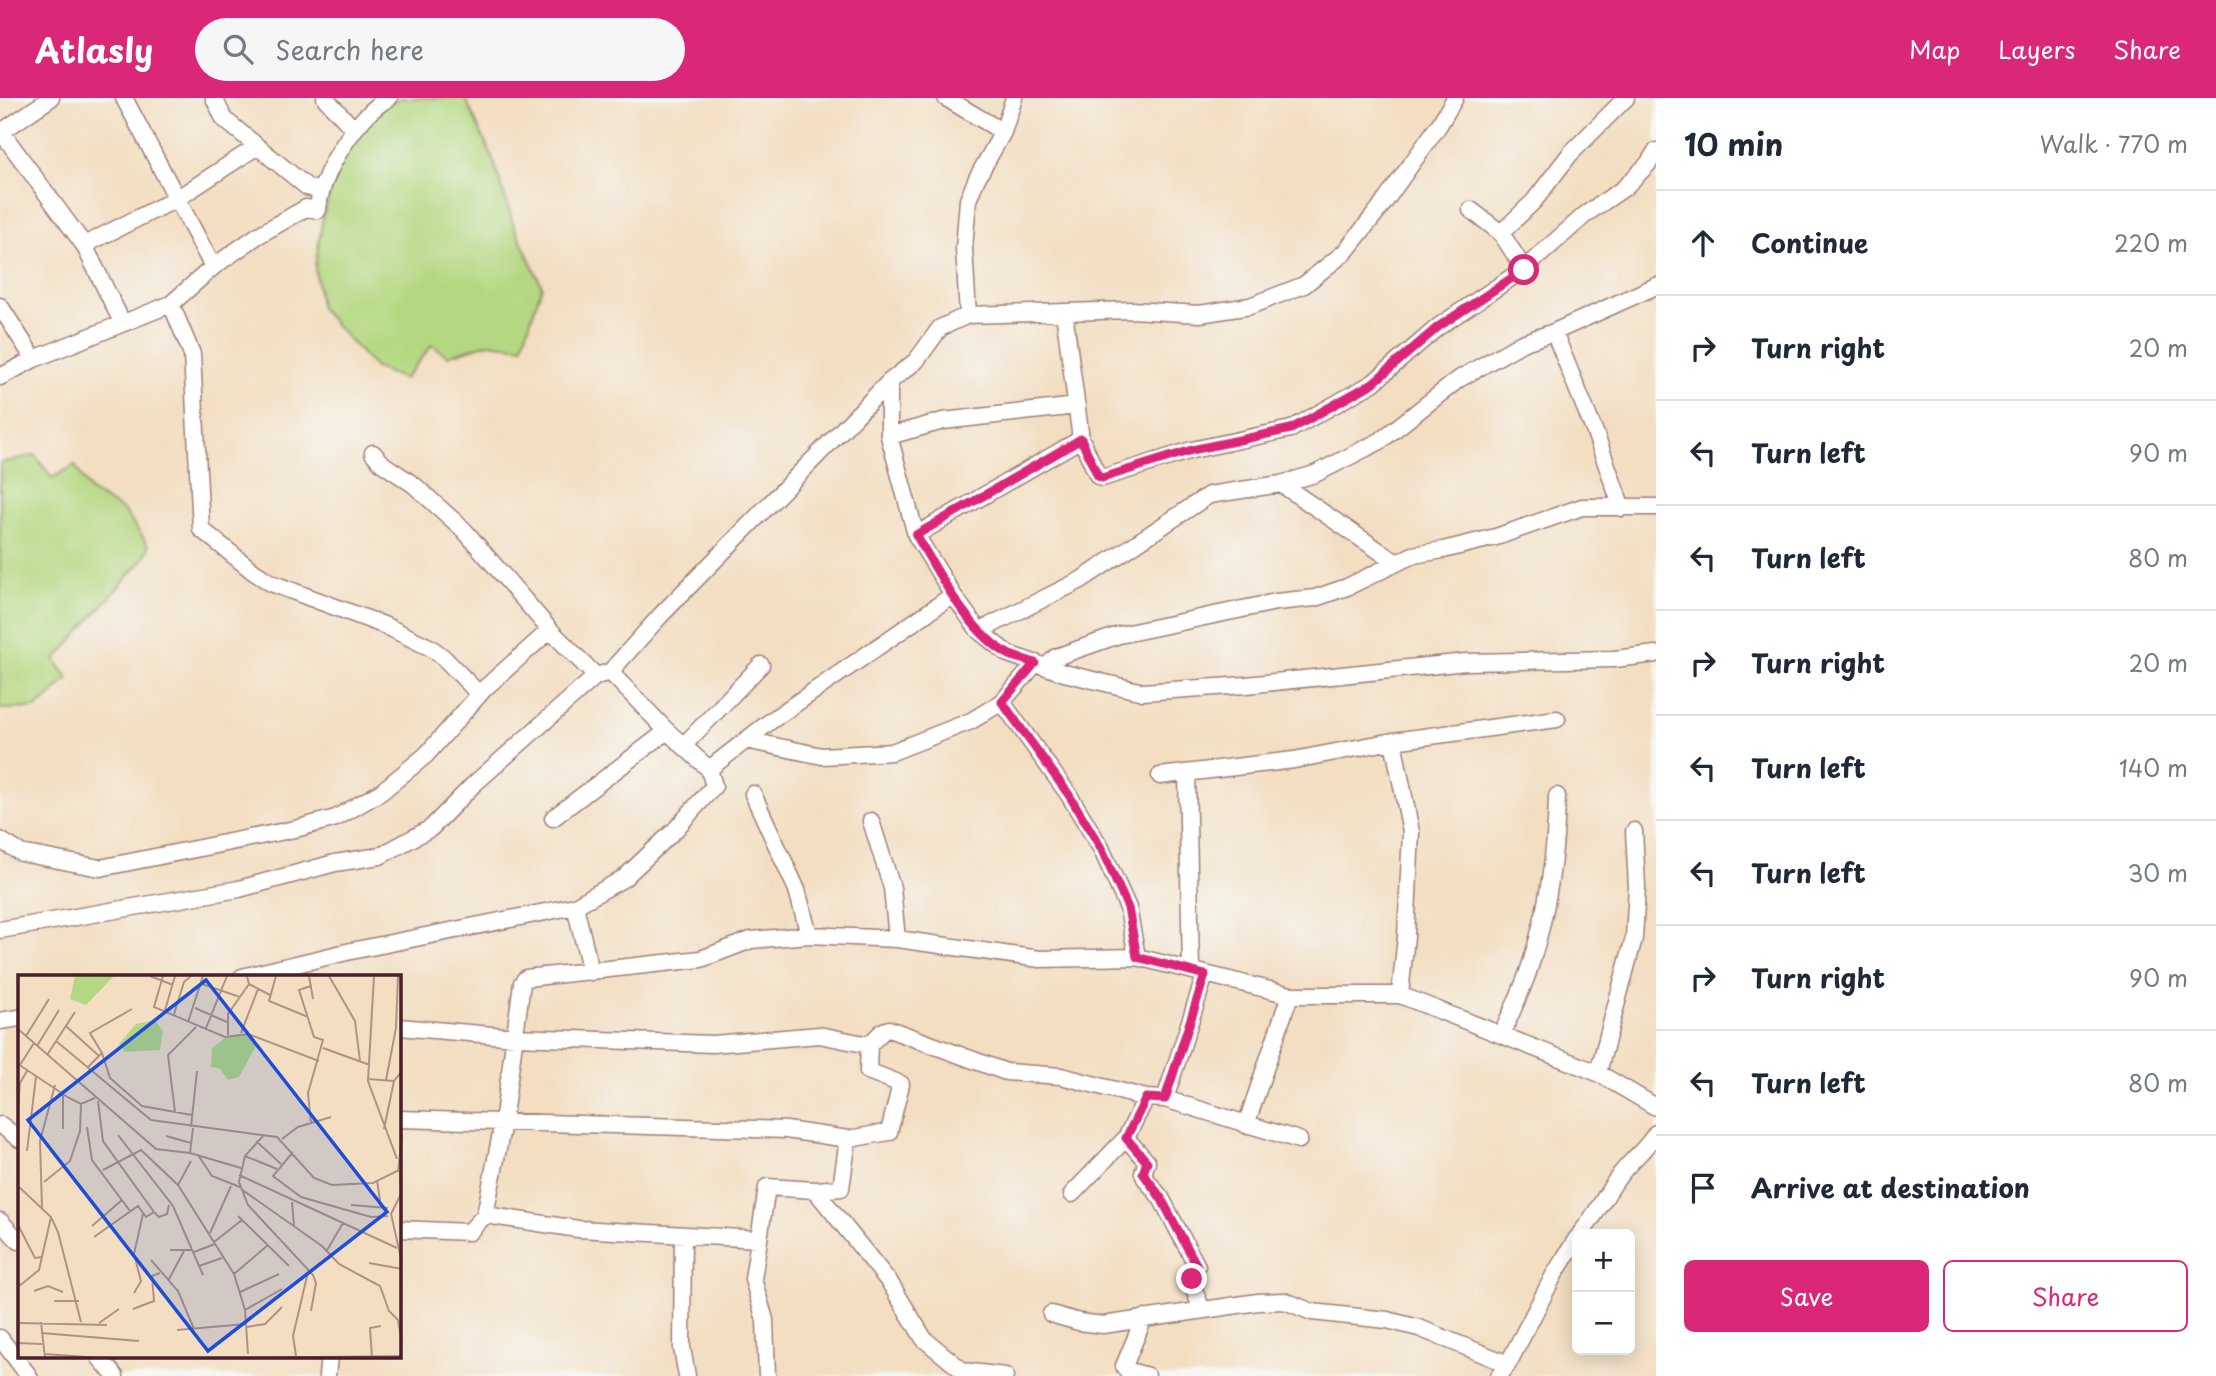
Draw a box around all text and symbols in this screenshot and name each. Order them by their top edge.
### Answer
search box [195,18,685,81]
text: Atlasly [35,24,153,74]
icon: search [219,30,257,68]
text: Search here [275,30,424,69]
text: Map [1909,31,1960,67]
text: Layers [1998,31,2075,67]
text: Share [2113,31,2181,67]
text: 10 min [1684,121,1783,166]
text: Walk · 770 m [2040,126,2188,161]
text: Continue [1751,223,1868,262]
icon: ahead [1684,224,1722,262]
text: 220 m [2114,225,2188,260]
route start [1508,254,1539,285]
text: Turn right [1751,328,1885,367]
icon: right [1684,329,1722,367]
text: 20 m [2129,330,2188,365]
text: Turn left [1751,433,1866,472]
icon: left [1684,434,1722,472]
text: 90 m [2129,435,2188,470]
text: Turn left [1751,538,1866,577]
icon: left [1684,539,1722,577]
text: 80 m [2128,540,2188,575]
text: Turn right [1751,643,1885,682]
icon: right [1684,644,1722,682]
text: 20 m [2129,645,2188,680]
text: Turn left [1751,748,1866,787]
icon: left [1684,749,1722,787]
text: 140 m [2119,750,2188,785]
text: Turn left [1751,853,1866,892]
icon: left [1684,854,1722,892]
text: 30 m [2127,855,2188,890]
text: Turn right [1751,958,1885,997]
icon: right [1684,959,1722,997]
text: 90 m [2129,960,2188,995]
inset map [18,975,401,1358]
text: Turn left [1751,1063,1866,1102]
icon: left [1684,1064,1722,1102]
text: 80 m [2128,1065,2188,1100]
text: Arrive at destination [1751,1168,2030,1207]
icon: arrive [1684,1169,1722,1207]
map controls [1572,1229,1635,1355]
button: + [1572,1229,1635,1292]
button: Save [1684,1260,1929,1332]
button: Share [1943,1260,2188,1332]
route end [1176,1263,1207,1294]
button: − [1572,1292,1635,1355]

